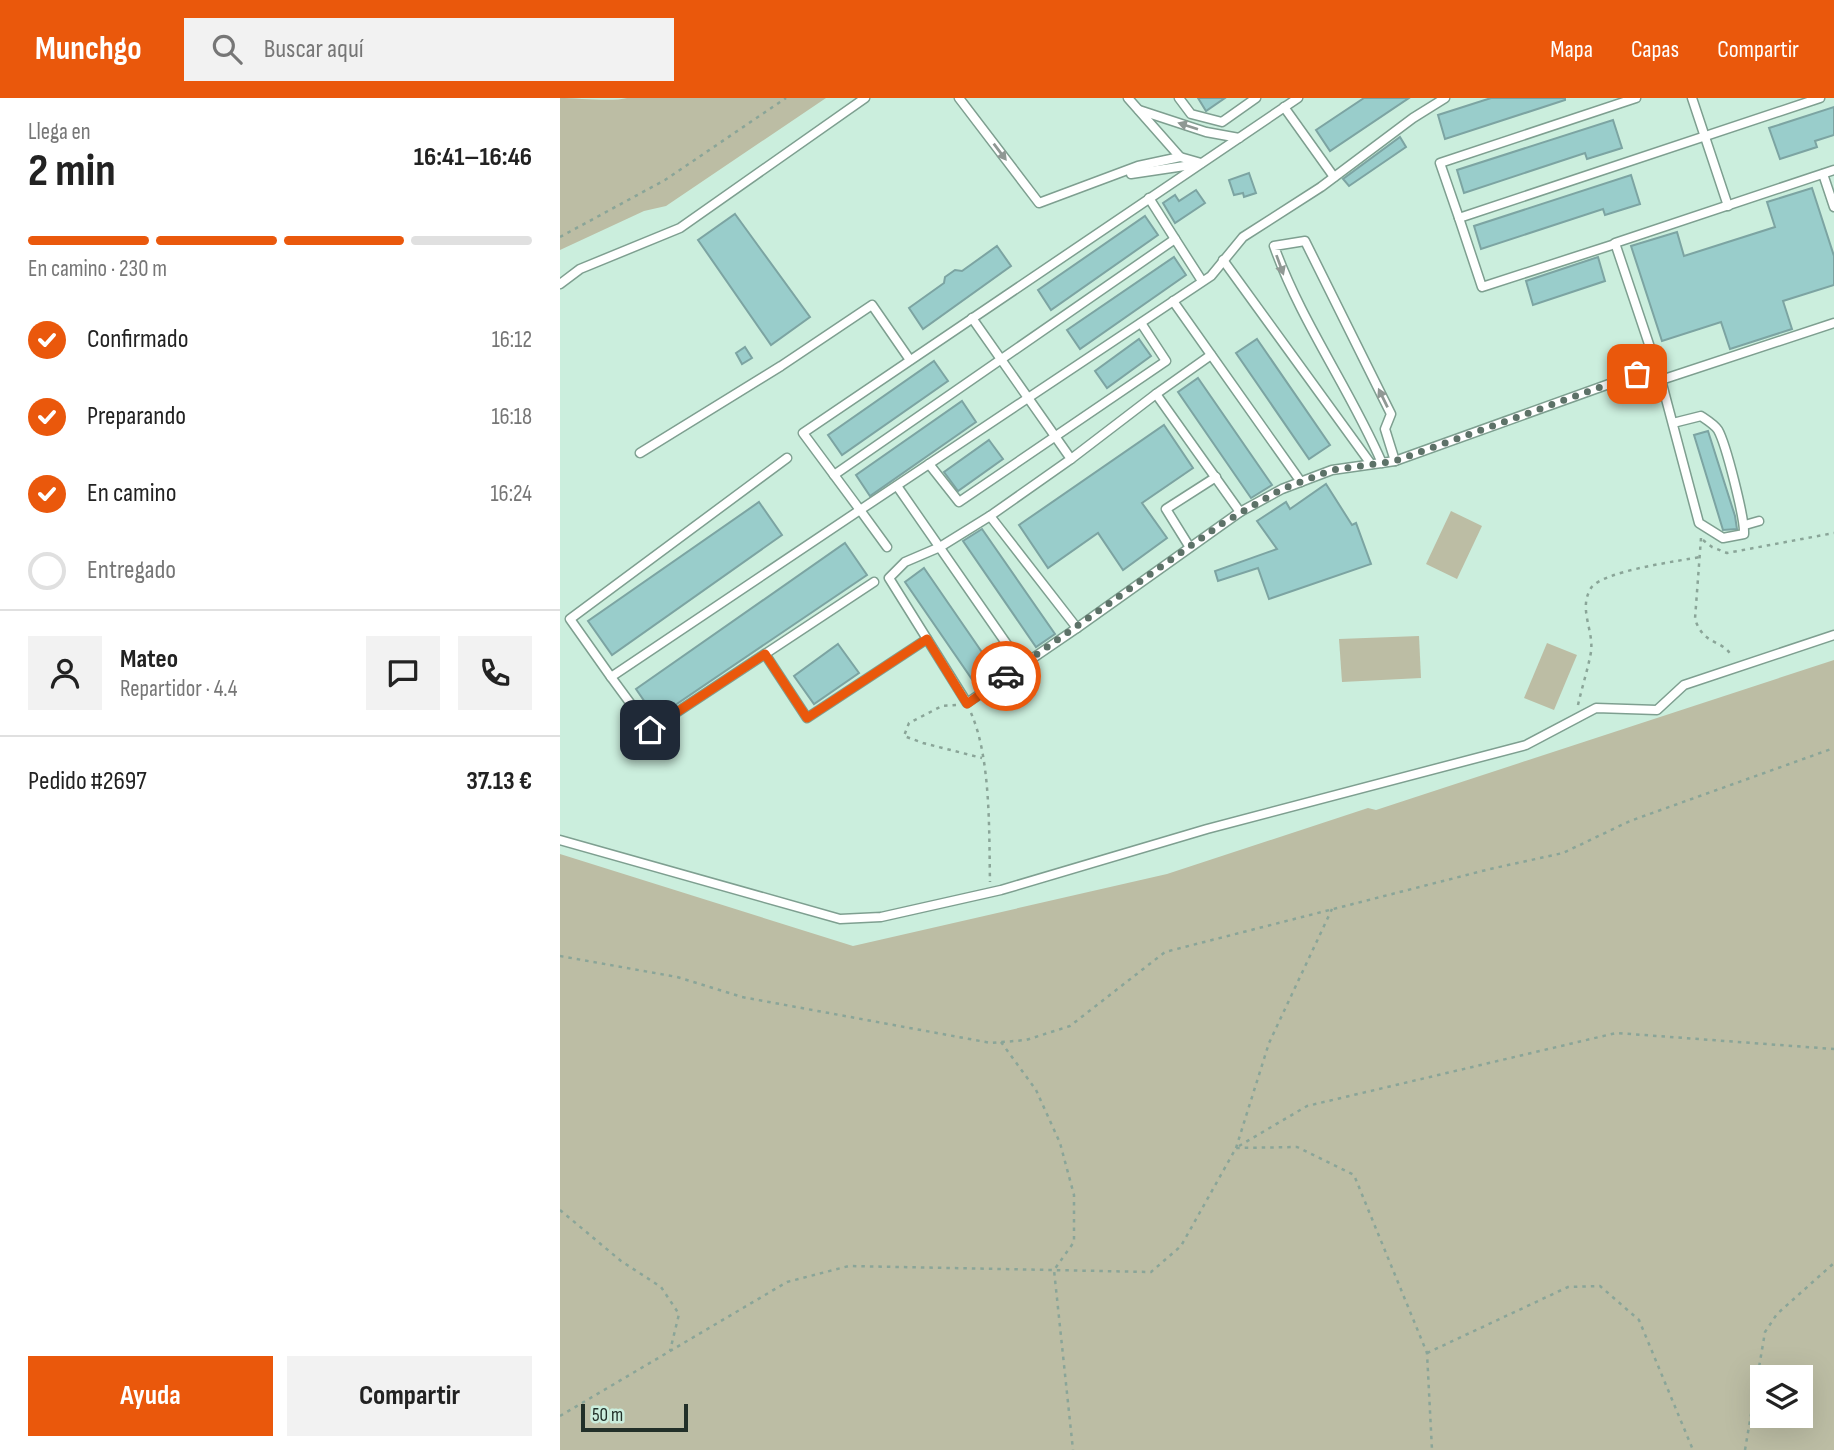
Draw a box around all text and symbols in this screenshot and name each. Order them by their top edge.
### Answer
search box [184,18,674,81]
text: Munchgo [35,29,142,69]
icon: search [208,30,246,68]
text: Buscar aquí [264,34,364,65]
text: Mapa [1550,35,1593,64]
text: Capas [1631,35,1679,64]
text: Compartir [1717,35,1799,64]
text: Llega en [28,118,91,146]
one-way arrow [1178,120,1199,131]
text: 16:41–16:46 [414,142,532,173]
one-way arrow [993,143,1008,161]
text: 2 min [28,144,116,199]
text: En camino · 230 m [28,255,167,283]
one-way arrow [1275,255,1286,276]
icon: check [28,321,66,359]
text: Confirmado [87,324,188,355]
text: 16:12 [492,326,532,354]
pin [1607,344,1667,404]
icon: bag [1618,355,1656,393]
one-way arrow [1378,388,1389,408]
icon: check [28,398,66,436]
text: Preparando [87,401,186,432]
text: 16:18 [491,403,532,431]
icon: check [28,475,66,513]
text: En camino [87,478,177,509]
text: 16:24 [491,480,532,508]
text: Entregado [87,555,176,586]
button: person [28,636,102,710]
button: chat [366,636,440,710]
button: phone [458,636,532,710]
courier [971,641,1041,711]
text: Mateo [120,644,178,675]
icon: car [987,657,1025,695]
text: Repartidor · 4.4 [120,675,237,703]
pin [620,700,680,760]
icon: home [631,711,669,749]
text: Pedido #2697 [28,766,147,797]
text: 37.13 € [466,766,532,797]
button: Ayuda [28,1356,273,1436]
button: Compartir [287,1356,532,1436]
map controls [1750,1365,1813,1428]
button: layers [1750,1365,1813,1428]
scale bar [581,1401,688,1433]
text: 50 m [592,1404,623,1427]

